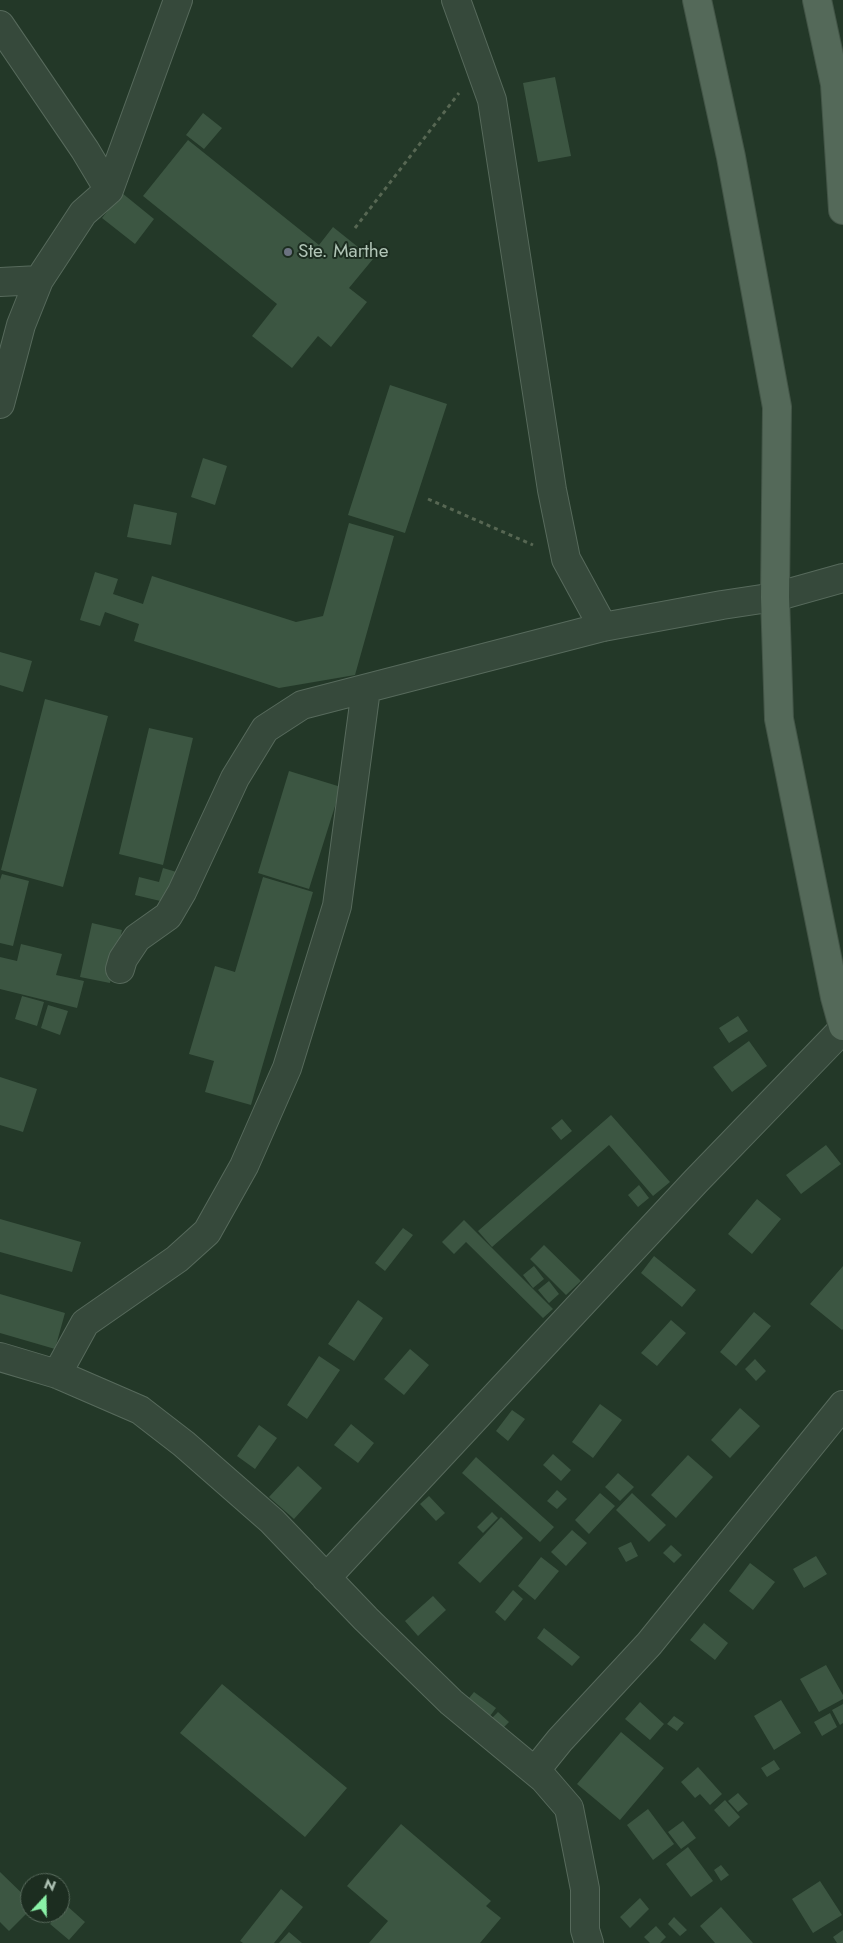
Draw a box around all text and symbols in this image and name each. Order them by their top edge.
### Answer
place label: Ste. Marthe [298,241,389,263]
marker: Ste. Marthe [282,246,294,258]
north arrow [20,1873,70,1923]
text: N [41,1874,59,1896]

